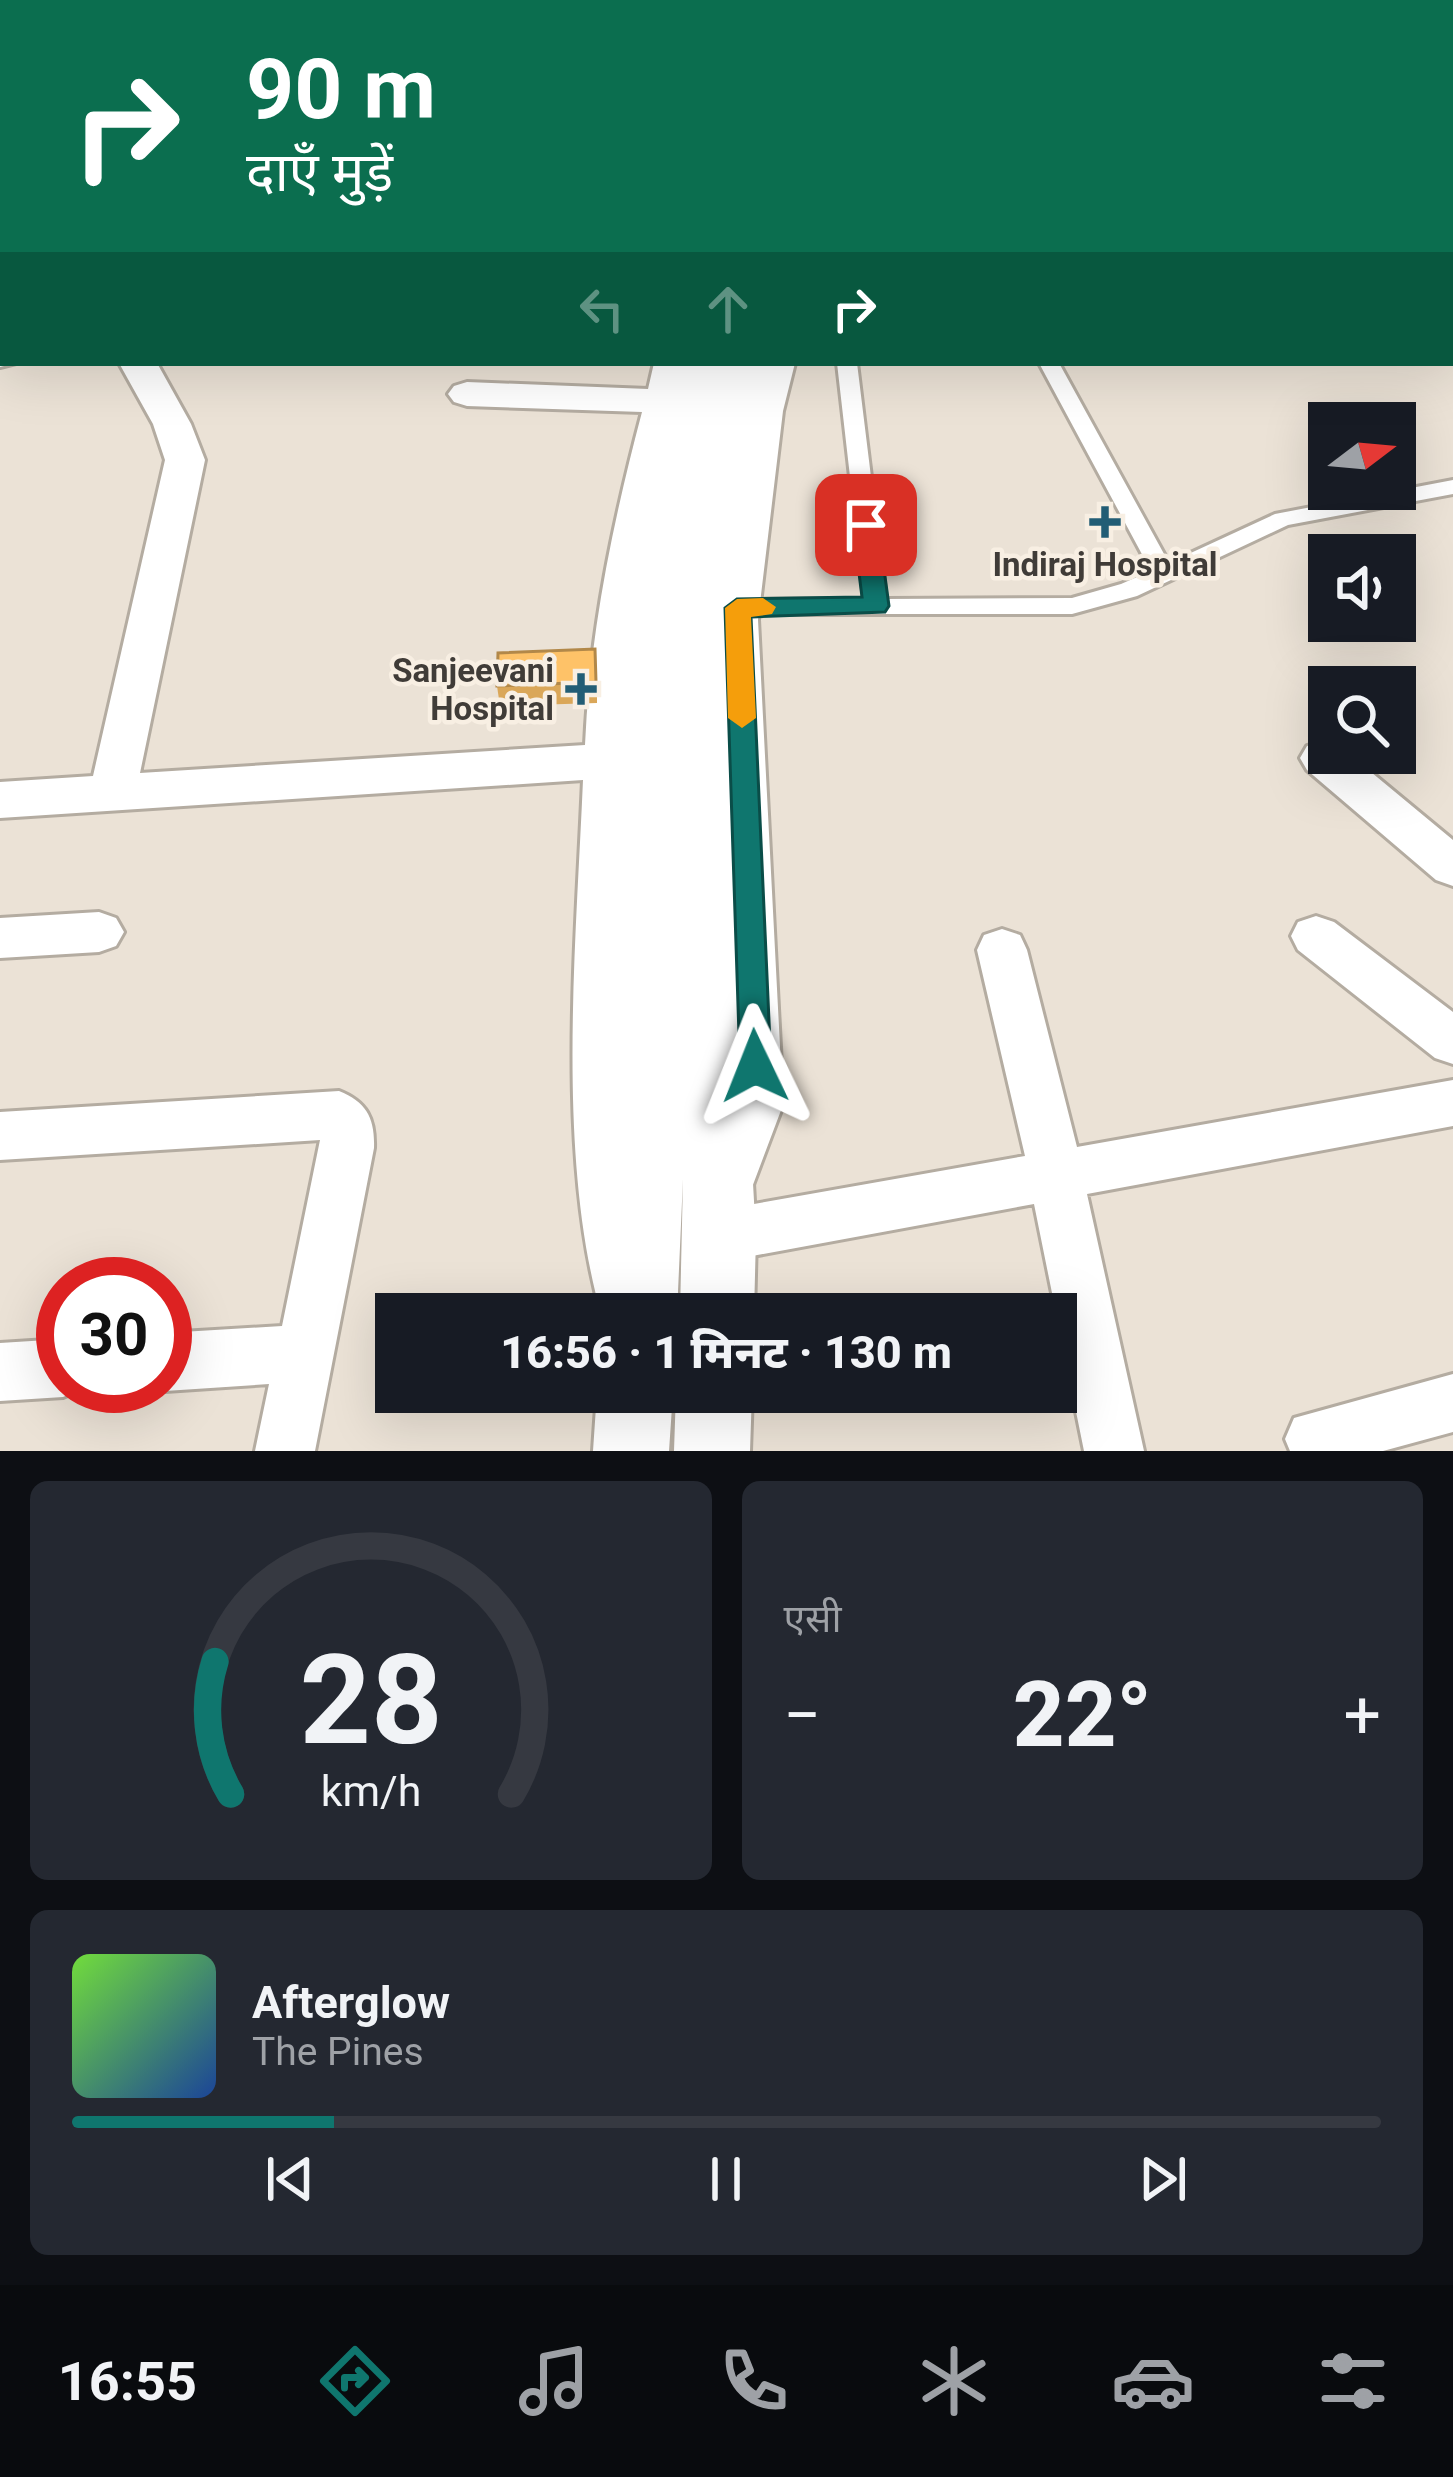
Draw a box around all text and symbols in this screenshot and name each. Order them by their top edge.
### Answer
text: 90 m [246,40,436,139]
icon: right [48,48,204,204]
text: दाएँ मुड़ें [246,141,393,204]
icon: left [569,276,635,342]
icon: ahead [695,276,761,342]
icon: right [821,276,887,342]
north arrow [1308,402,1416,510]
map controls [1308,402,1416,774]
pin [815,474,917,576]
icon: arrive [833,492,899,558]
marker: Indiraj Hospital [1089,506,1121,538]
button: sound [1308,534,1416,642]
place label: Indiraj Hospital [992,545,1218,584]
place label: Sanjeevani Hospital [392,651,554,728]
button: search [1308,666,1416,774]
marker: Sanjeevani Hospital [565,673,597,705]
position arrow [692,1003,818,1129]
speed limit sign: 30 [36,1257,192,1413]
text: 16:56 · 1 मिनट · 130 m [500,1326,952,1379]
text: एसी [784,1596,842,1642]
text: 28 [299,1627,442,1773]
text: 22° [1013,1663,1152,1768]
text: − [784,1677,821,1754]
text: + [1344,1677,1381,1754]
text: km/h [320,1765,421,1815]
text: Afterglow [252,1976,450,2029]
text: The Pines [252,2029,424,2075]
icon: previous [257,2146,323,2212]
icon: pause [693,2146,759,2212]
icon: next [1130,2146,1196,2212]
icon: directions [313,2339,397,2423]
icon: music [512,2339,596,2423]
icon: phone [712,2339,796,2423]
icon: climate [912,2339,996,2423]
icon: car [1111,2339,1195,2423]
icon: filters [1311,2339,1395,2423]
text: 16:55 [58,2350,197,2413]

